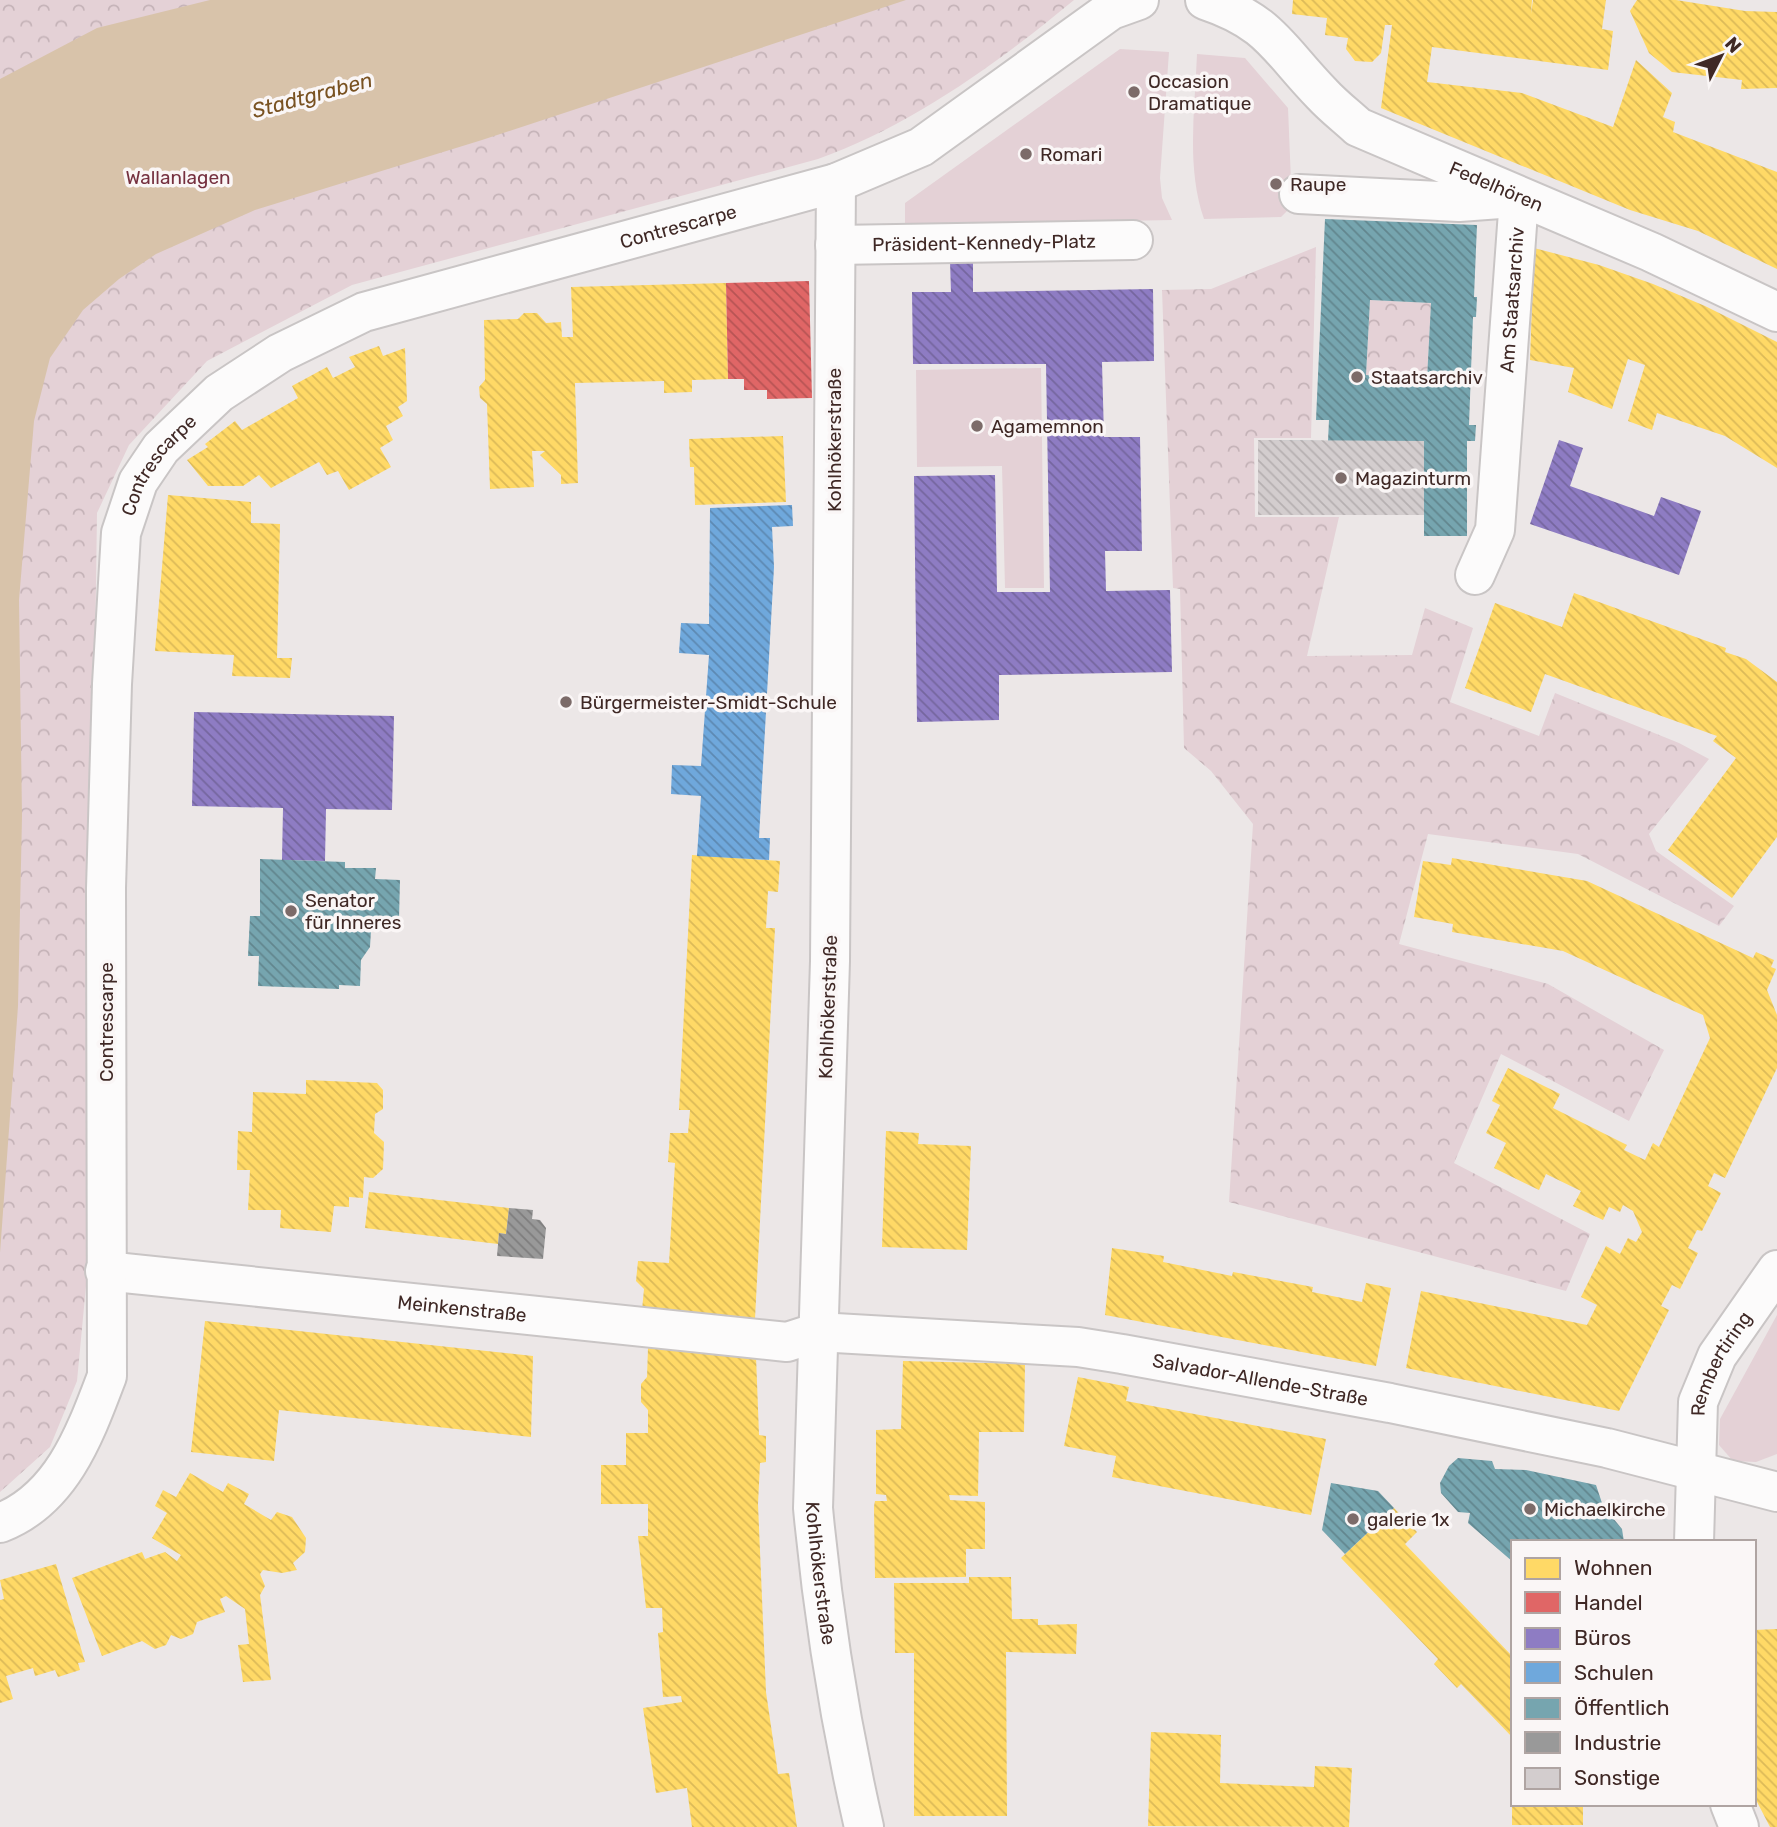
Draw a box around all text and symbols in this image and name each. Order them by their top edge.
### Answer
north arrow [1686,21,1756,91]
text: N [1720,32,1746,58]
water label: Stadtgraben [249,67,375,123]
place label: Occasion Dramatique [1148,70,1251,115]
marker: Occasion Dramatique [1126,84,1142,100]
place label: Romari [1040,143,1102,166]
marker: Romari [1018,146,1034,162]
street label: Fedelhören [1446,156,1547,216]
park label: Wallanlagen [125,166,231,189]
place label: Raupe [1290,173,1346,196]
marker: Raupe [1268,176,1284,192]
street label: Contrescarpe [617,199,739,253]
street label: Am Staatsarchiv [1495,226,1528,374]
street label: Präsident-Kennedy-Platz [872,229,1096,256]
place label: Staatsarchiv [1371,366,1483,389]
street label: Kohlhökerstraße [823,368,846,512]
marker: Staatsarchiv [1349,369,1365,385]
street label: Contrescarpe [116,409,201,519]
place label: Agamemnon [991,415,1104,438]
marker: Agamemnon [969,418,985,434]
place label: Magazinturm [1355,467,1471,490]
marker: Magazinturm [1333,470,1349,486]
place label: Bürgermeister-Smidt-Schule [580,691,837,714]
marker: Bürgermeister-Smidt-Schule [558,694,574,710]
place label: Senator für Inneres [305,889,401,934]
marker: Senator für Inneres [283,903,299,919]
street label: Kohlhökerstraße [814,935,842,1079]
street label: Contrescarpe [95,962,118,1082]
street label: Meinkenstraße [396,1290,528,1326]
street label: Rembertiring [1686,1307,1756,1416]
street label: Salvador-Allende-Straße [1151,1348,1370,1410]
place label: Michaelkirche [1544,1498,1666,1521]
street label: Kohlhökerstraße [801,1501,841,1646]
marker: Michaelkirche [1522,1501,1538,1517]
place label: galerie 1x [1367,1508,1450,1531]
marker: galerie 1x [1345,1511,1361,1527]
legend [1511,1540,1756,1806]
text: Wohnen [1574,1555,1652,1580]
text: Handel [1574,1590,1643,1615]
text: Büros [1574,1625,1631,1650]
text: Schulen [1574,1660,1654,1685]
text: Öffentlich [1574,1695,1670,1720]
text: Industrie [1574,1730,1661,1755]
text: Sonstige [1574,1765,1660,1790]

